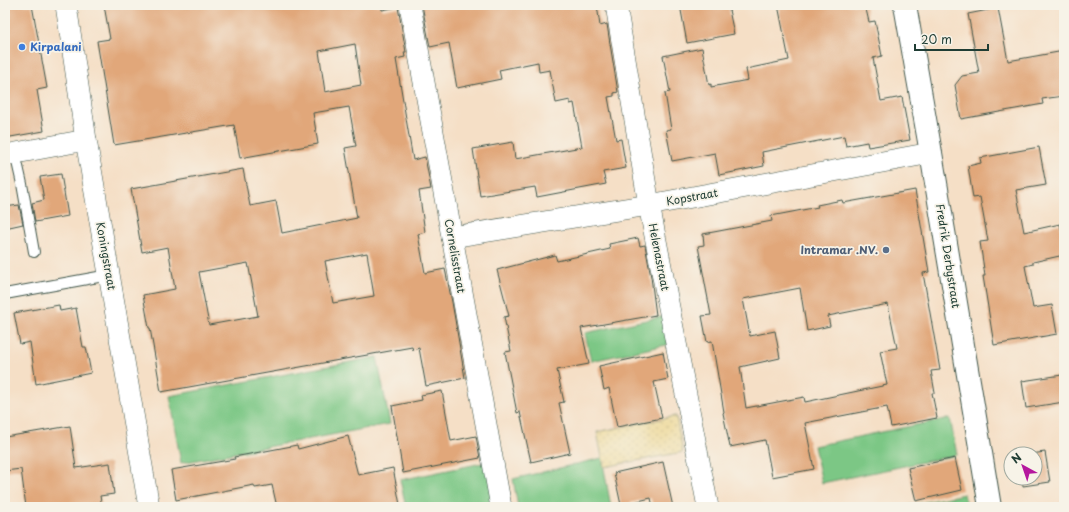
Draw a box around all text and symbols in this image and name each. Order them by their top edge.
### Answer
scale bar [915,26,988,52]
text: 20 m [921,30,952,48]
place label: Kirpalani [30,38,82,55]
marker: Kirpalani [17,42,27,52]
street label: Kopstraat [665,184,719,209]
street label: Fredrik Derbystraat [932,203,965,310]
street label: Cornelisstraat [441,217,470,295]
street label: Koningstraat [92,220,121,292]
street label: Helenastraat [645,222,674,293]
place label: Intramar .NV. [800,241,878,258]
marker: Intramar .NV. [881,245,891,255]
north arrow [1003,446,1043,486]
text: N [1007,448,1025,467]

